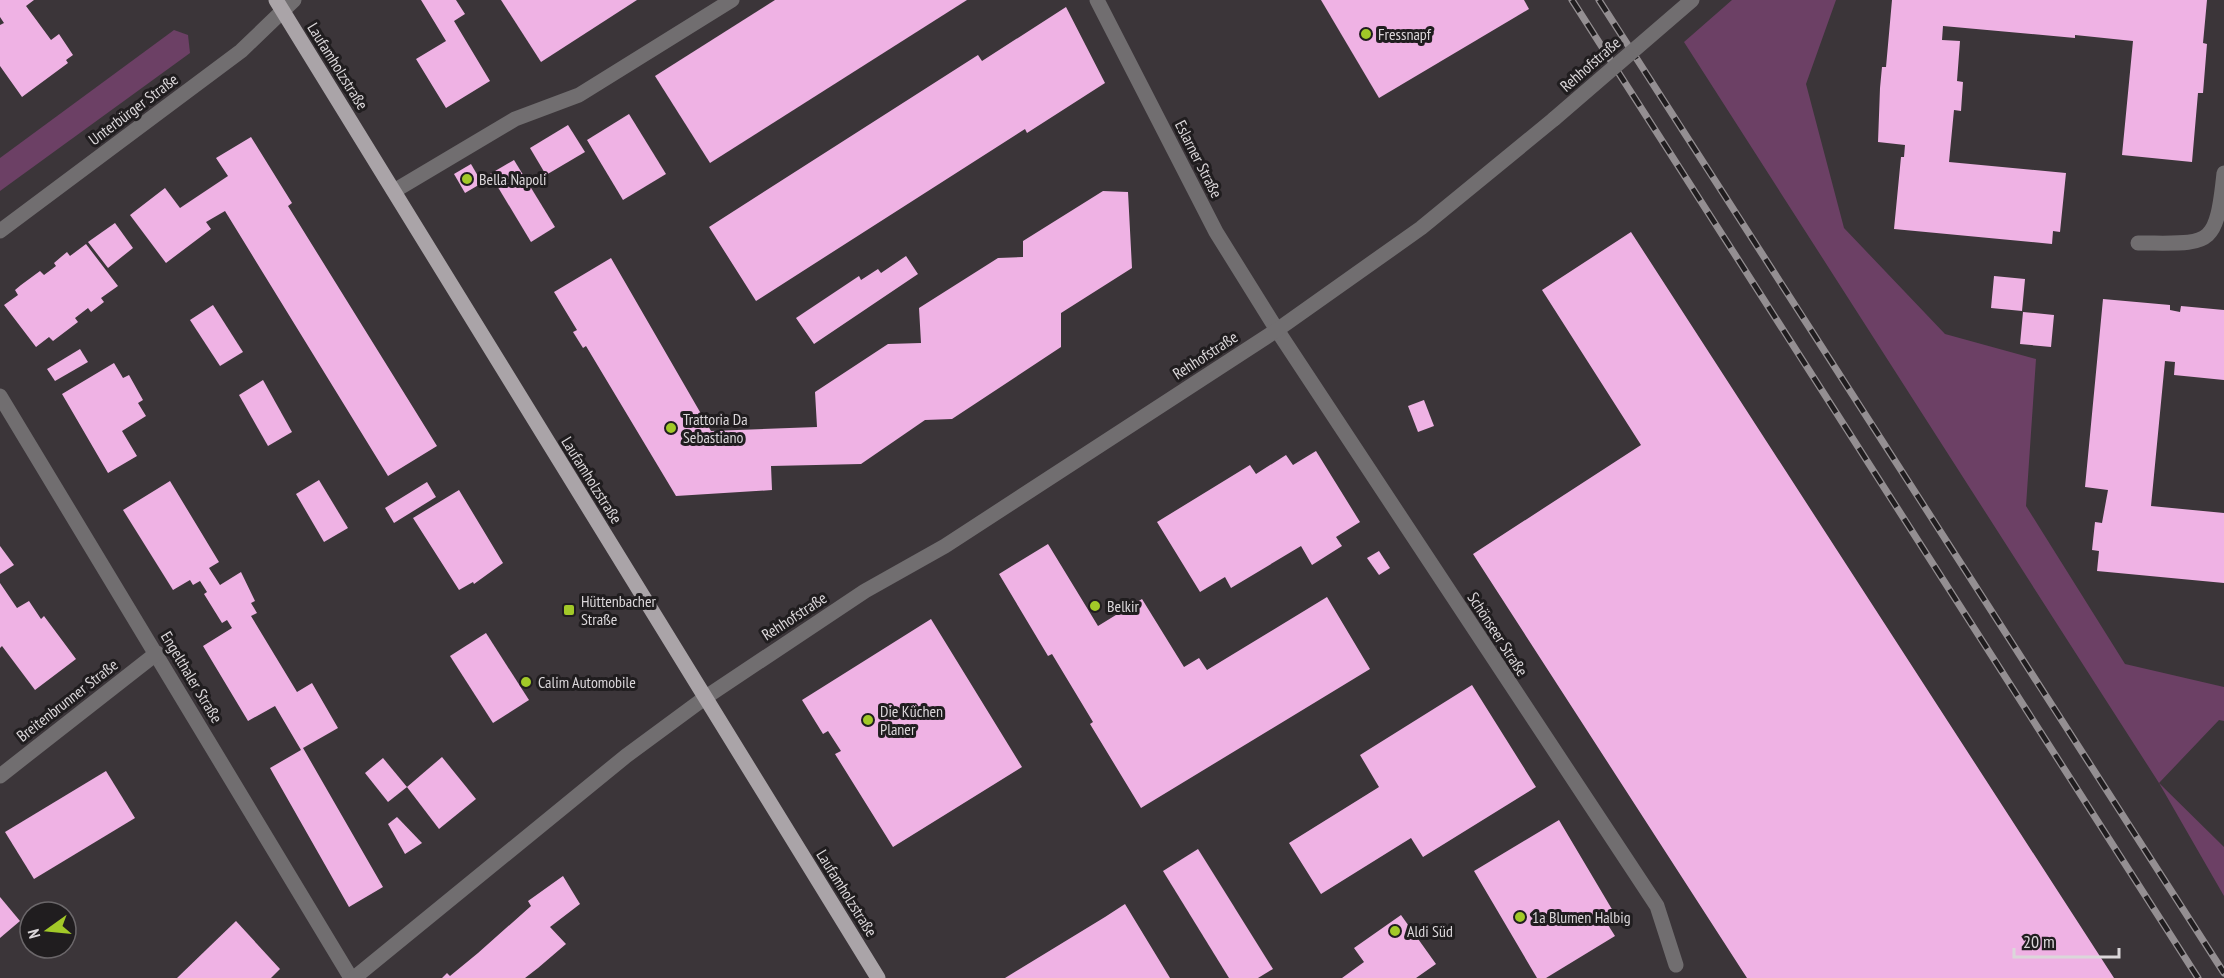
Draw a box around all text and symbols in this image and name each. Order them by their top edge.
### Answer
street label: Laufamholzstraße [303,19,373,113]
place label: Fressnapf [1378,24,1432,44]
marker: Fressnapf [1359,27,1373,41]
street label: Rehhofstraße [1556,32,1624,96]
street label: Unterbürger Straße [84,69,182,149]
street label: Eslarner Straße [1171,117,1227,201]
place label: Bella Napoli [479,169,546,189]
marker: Bella Napoli [460,172,474,186]
street label: Rehhofstraße [1169,327,1241,383]
place label: Trattoria Da Sebastiano [683,409,748,447]
marker: Trattoria Da Sebastiano [664,421,678,435]
street label: Laufamholzstraße [557,433,627,527]
street label: Rehhofstraße [758,588,830,644]
street label: Schönseer Straße [1463,588,1533,680]
place label: Hüttenbacher Straße [581,591,657,629]
place label: Belkir [1107,596,1140,616]
marker: Belkir [1088,599,1102,613]
marker: Hüttenbacher Straße [562,603,576,617]
street label: Engelthaler Straße [157,627,227,727]
street label: Breitenbrunner Straße [12,654,122,746]
place label: Calim Automobile [538,672,636,692]
marker: Calim Automobile [519,675,533,689]
place label: Die Küchen Planer [880,701,943,739]
marker: Die Küchen Planer [861,713,875,727]
street label: Laufamholzstraße [812,846,882,940]
north arrow [18,900,78,960]
place label: 1a Blumen Halbig [1532,907,1631,927]
marker: 1a Blumen Halbig [1513,910,1527,924]
place label: Aldi Süd [1407,921,1453,941]
scale bar [2014,921,2119,959]
marker: Aldi Süd [1388,924,1402,938]
text: N [23,927,44,941]
text: 20 m [2023,930,2055,953]

